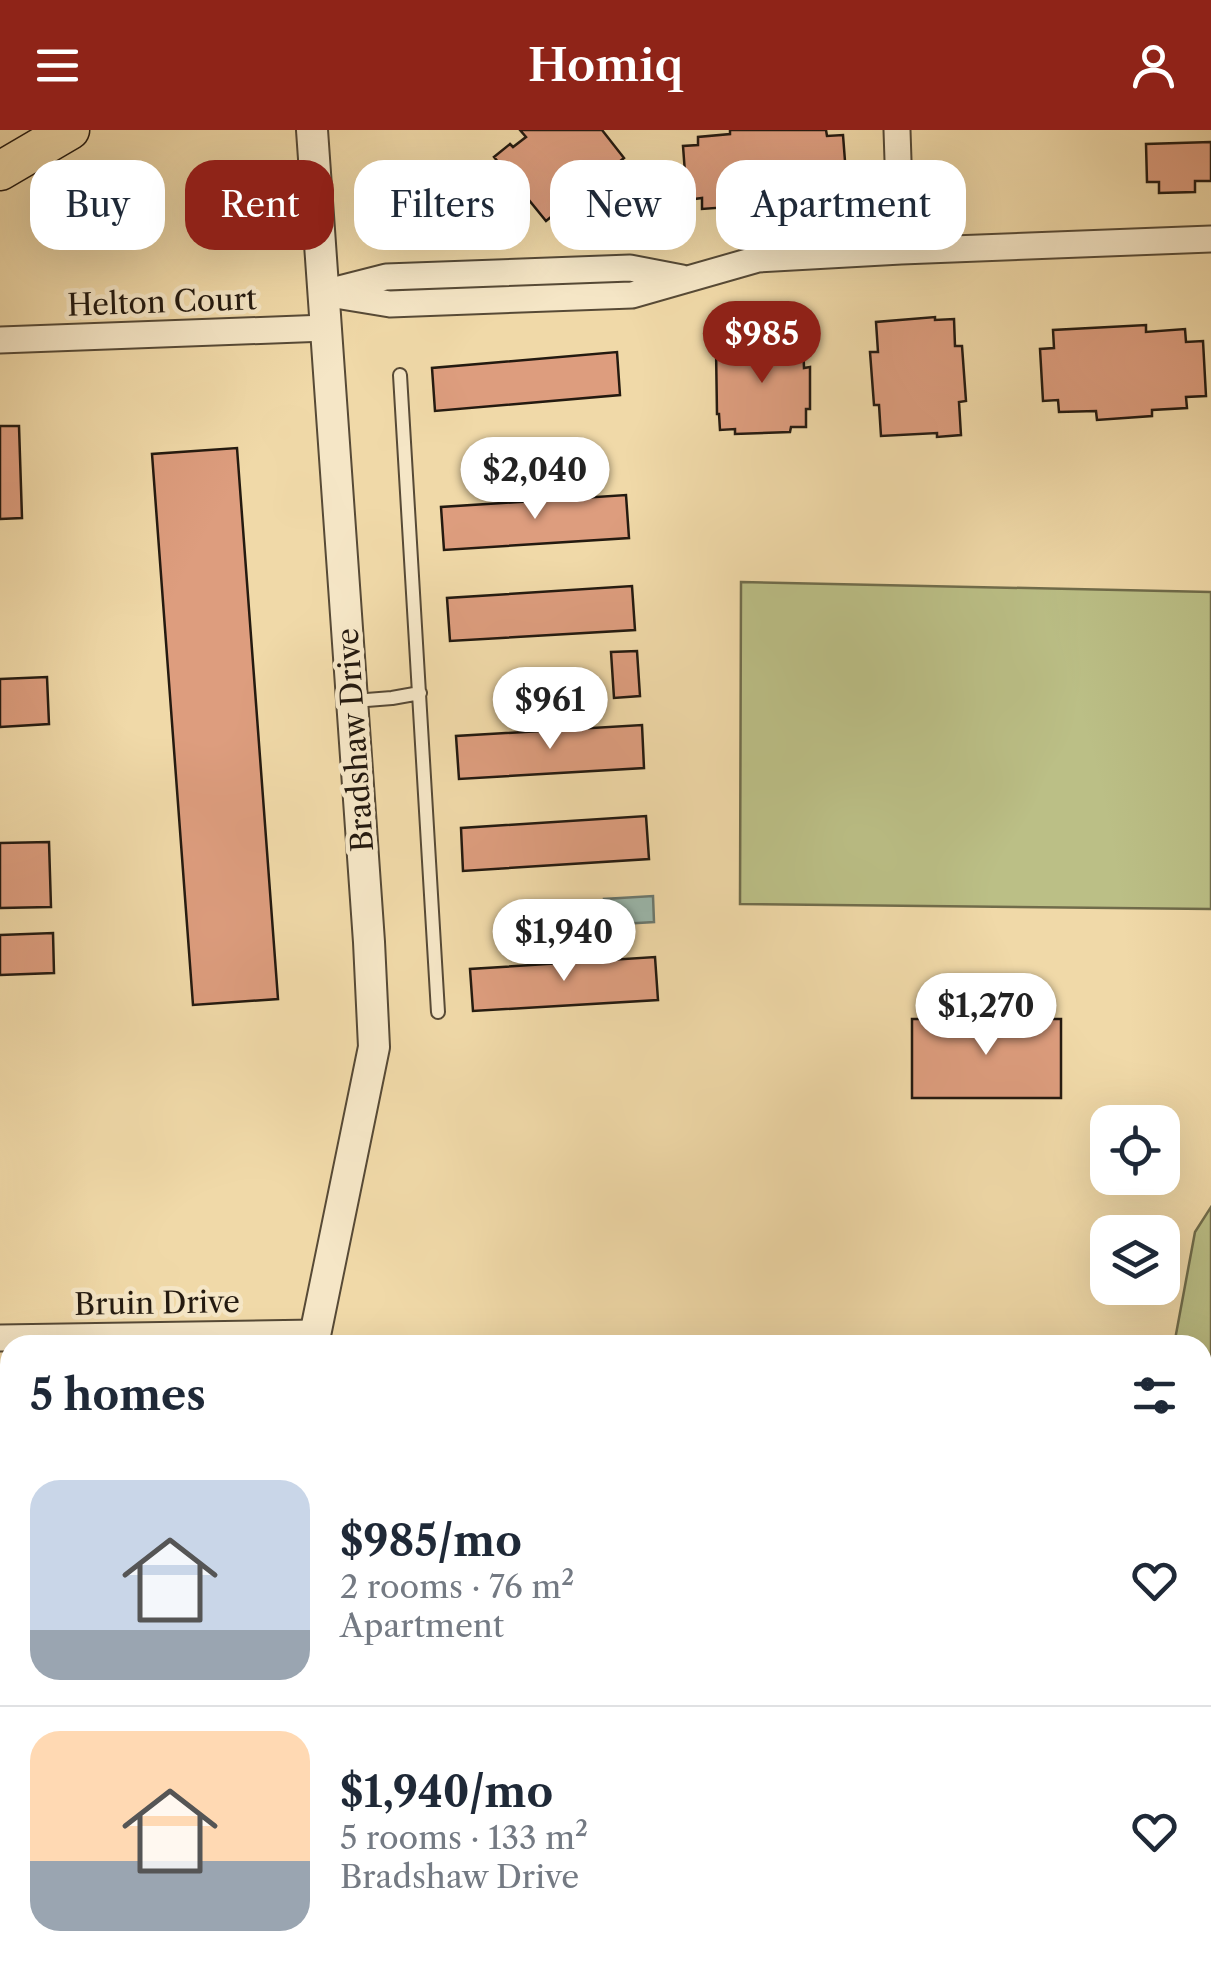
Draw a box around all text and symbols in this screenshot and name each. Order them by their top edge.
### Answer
text: Homiq [528,37,683,93]
icon: menu [30,38,85,93]
icon: person [1126,38,1181,93]
chip: Buy [30,160,165,250]
chip: Rent [185,160,334,250]
chip: Filters [354,160,530,250]
chip: New [550,160,696,250]
chip: Apartment [716,160,966,250]
street label: Helton Court [67,280,258,324]
pin: $985 [703,301,821,386]
text: $985 [725,314,799,353]
pin: $2,040 [454,437,616,522]
text: $2,040 [483,450,587,489]
street label: Bradshaw Drive [329,627,381,853]
pin: $961 [491,667,609,752]
text: $961 [515,680,585,719]
pin: $1,940 [483,899,645,984]
text: $1,940 [515,912,613,951]
pin: $1,270 [905,973,1067,1058]
text: $1,270 [937,986,1035,1025]
map controls [1090,1105,1180,1305]
button: locate [1090,1105,1180,1195]
button: layers [1090,1215,1180,1305]
street label: Bruin Drive [74,1283,240,1323]
icon: filters [1127,1368,1182,1423]
text: 5 homes [30,1369,206,1421]
text: $985/mo [340,1515,522,1567]
icon: home [110,1520,230,1640]
icon: heart [1127,1553,1182,1608]
text: 2 rooms · 76 m² [340,1567,574,1606]
text: Apartment [340,1606,504,1645]
text: $1,940/mo [340,1766,553,1818]
icon: home [110,1771,230,1891]
icon: heart [1127,1804,1182,1859]
text: 5 rooms · 133 m² [340,1818,588,1857]
text: Bradshaw Drive [340,1857,579,1896]

